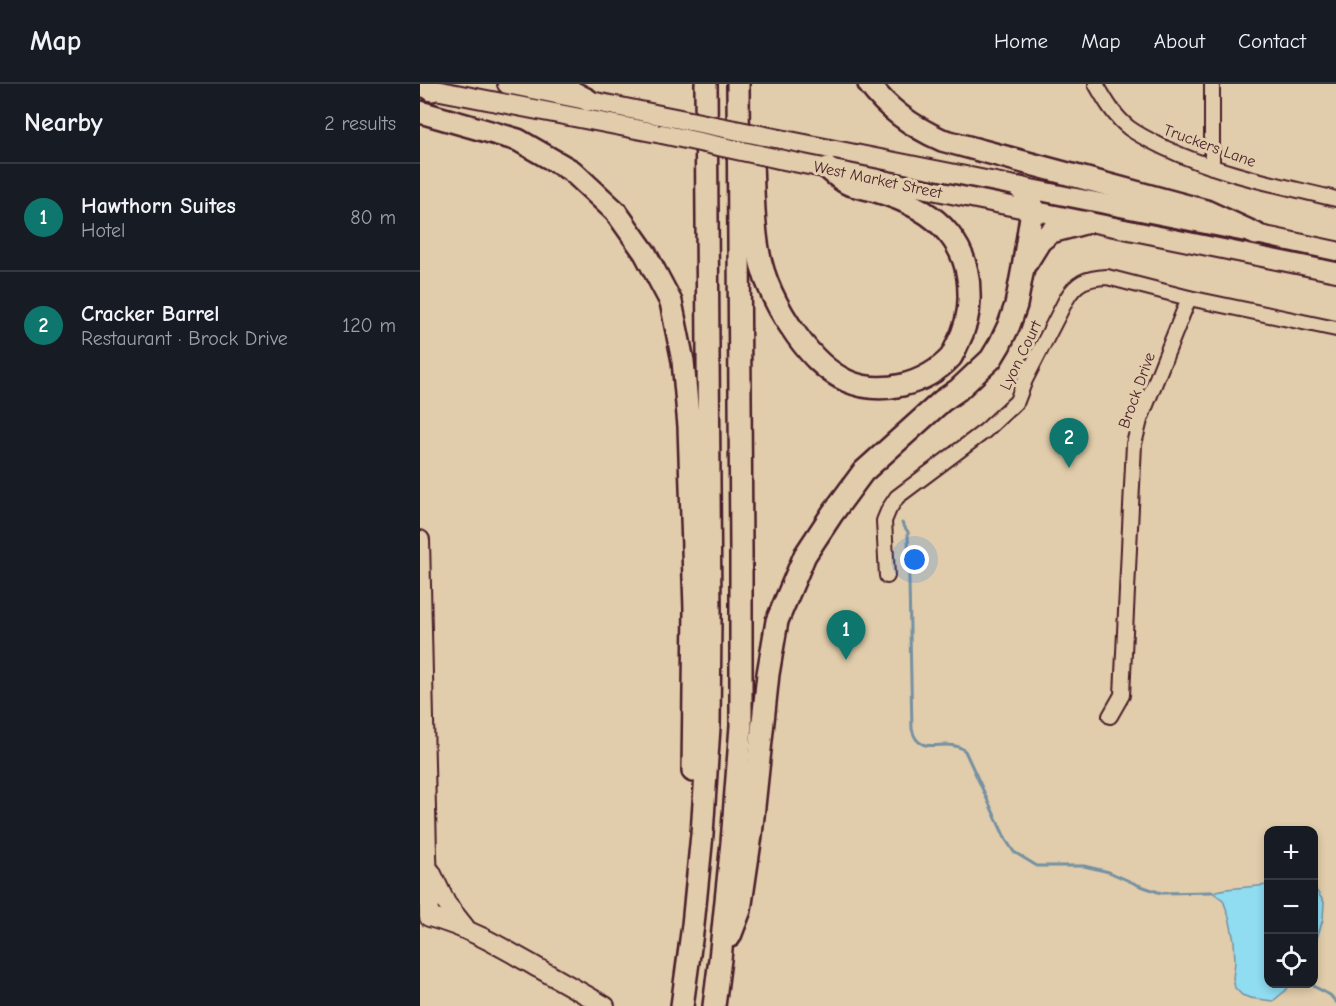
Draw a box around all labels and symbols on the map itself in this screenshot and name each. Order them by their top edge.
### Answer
street label: Truckers Lane [1161,121,1258,171]
street label: West Market Street [812,158,944,202]
street label: Lyon Court [996,317,1046,393]
street label: Brock Drive [1115,350,1159,431]
pin: 2 [1050,418,1088,468]
your location [900,545,929,574]
pin: 1 [826,610,866,660]

